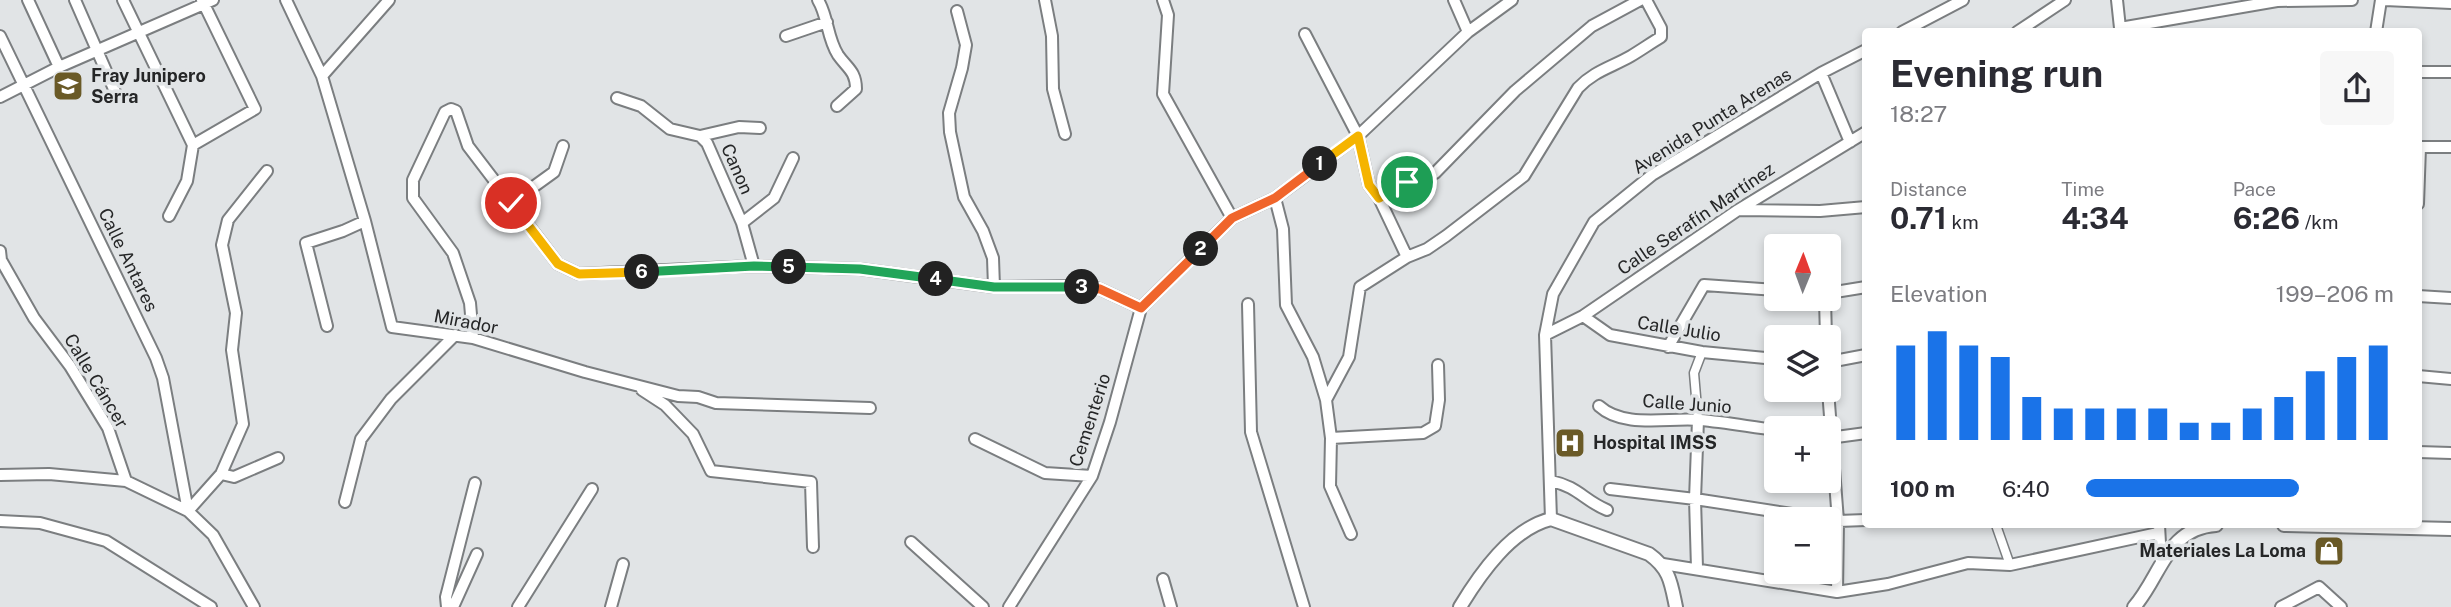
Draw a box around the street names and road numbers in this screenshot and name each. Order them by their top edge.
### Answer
street label: Avenida Punta Arenas [1629,63,1795,178]
street label: Canon [717,140,758,197]
street label: Calle Serafín Martínez [1613,158,1778,279]
street label: Calle Antares [94,205,163,315]
street label: Mirador [432,305,500,338]
street label: Calle Julio [1636,312,1722,345]
street label: Calle Cáncer [60,330,133,432]
street label: Cementerio [1065,370,1114,469]
street label: Calle Junio [1642,390,1732,417]

